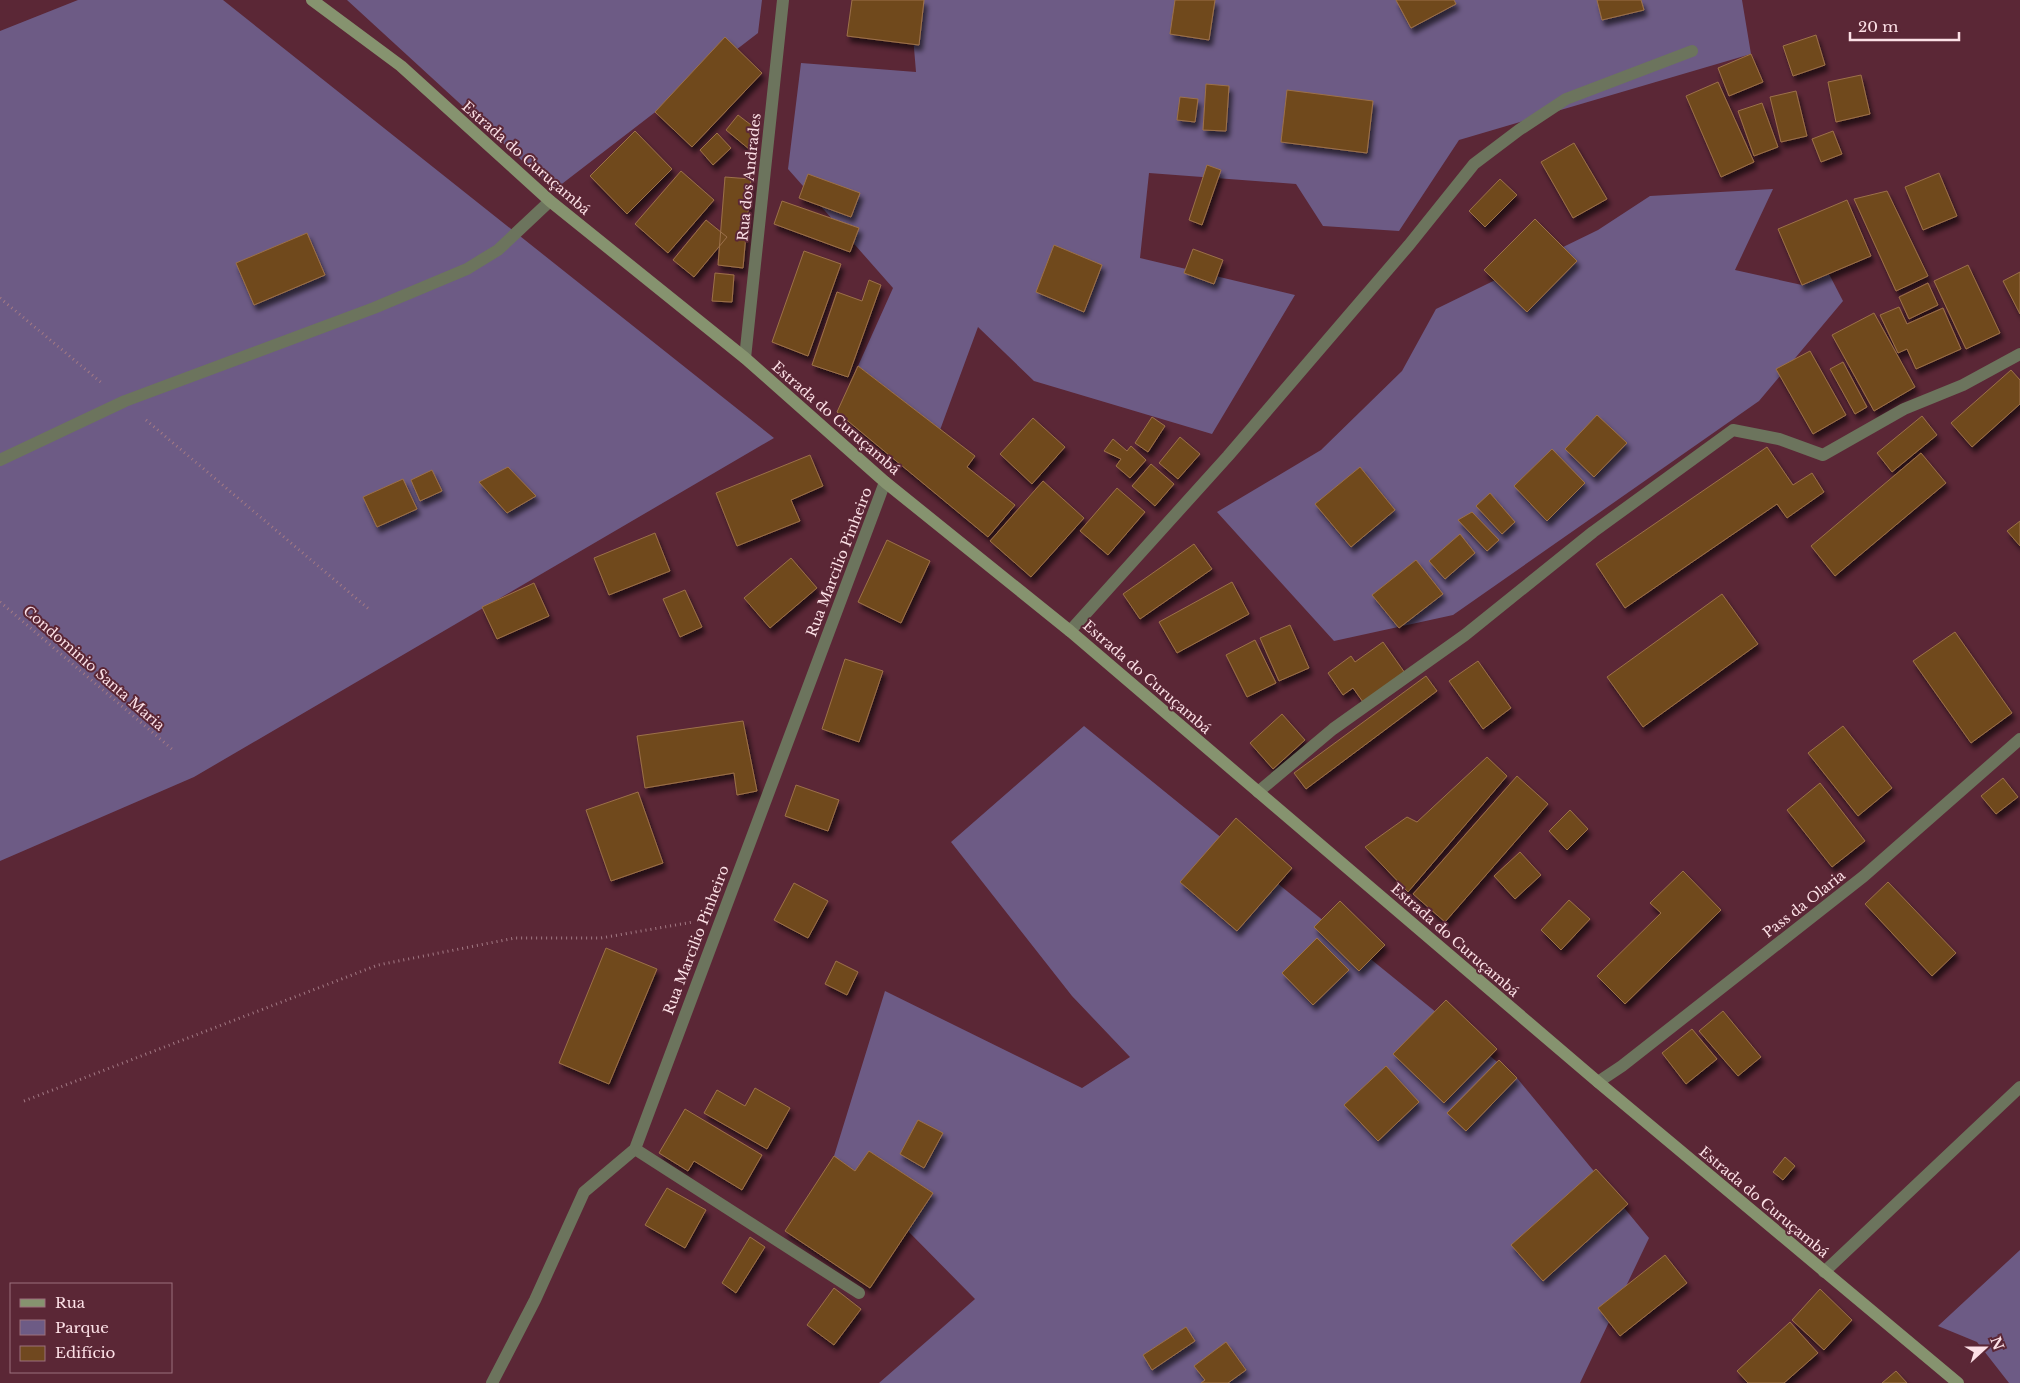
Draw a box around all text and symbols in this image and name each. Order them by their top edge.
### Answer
scale bar [1850,10,1959,42]
text: 20 m [1858,17,1898,36]
street label: Estrada do Curuçambá [458,97,594,219]
street label: Rua dos Andrades [733,112,765,242]
street label: Estrada do Curuçambá [768,357,904,479]
street label: Rua Marcilio Pinheiro [802,485,876,639]
street label: Condominio Santa Maria [20,602,169,735]
street label: Estrada do Curuçambá [1079,616,1215,738]
street label: Rua Marcilio Pinheiro [659,863,733,1017]
street label: Pass da Olaria [1759,866,1849,942]
street label: Estrada do Curuçambá [1387,879,1523,1001]
street label: Estrada do Curuçambá [1695,1142,1833,1262]
legend [10,1283,172,1373]
text: Rua [55,1293,86,1312]
text: Parque [55,1318,109,1337]
north arrow [1960,1323,2010,1373]
text: N [1986,1334,2008,1353]
text: Edifício [55,1343,116,1362]

